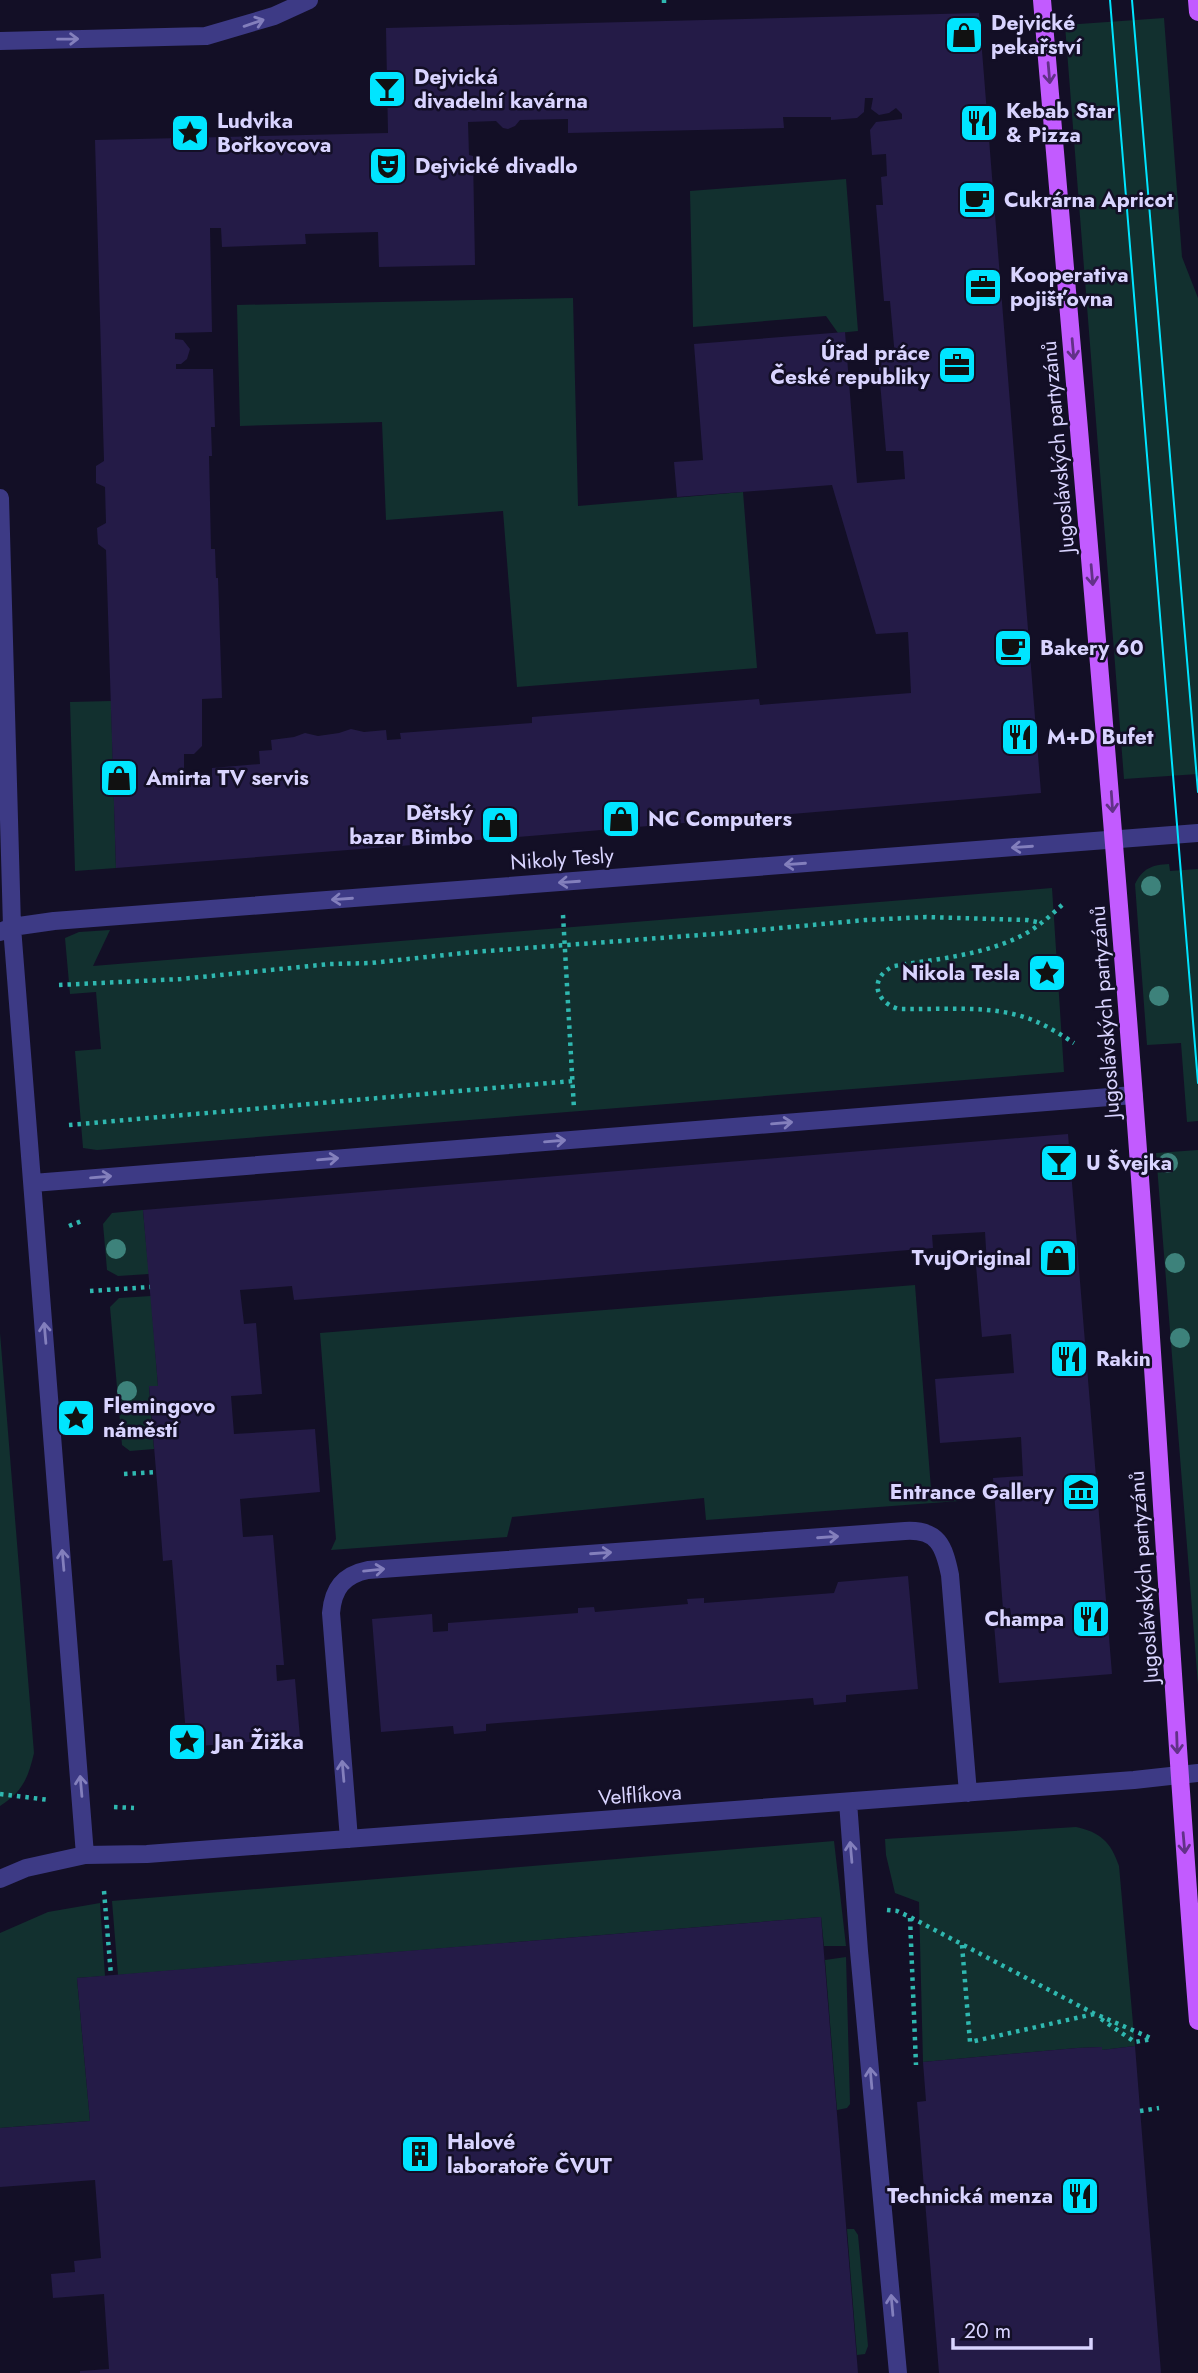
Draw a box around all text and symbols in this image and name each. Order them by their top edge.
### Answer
place label: Dejvické pekařství [991,8,1082,62]
shop icon: Dejvické pekařství [943,14,985,56]
one-way arrow [243,16,265,28]
one-way arrow [56,33,79,46]
place label: Dejvická divadelní kavárna [414,62,588,116]
one-way arrow [1043,62,1056,84]
bar icon: Dejvická divadelní kavárna [366,68,408,110]
place label: Kebab Star & Pizza [1006,96,1116,150]
restaurant icon: Kebab Star & Pizza [958,102,1000,144]
place label: Ludvika Bořkovcova [217,106,331,160]
place icon: Ludvika Bořkovcova [169,112,211,154]
theatre icon: Dejvické divadlo [367,145,409,187]
place label: Dejvické divadlo [415,151,578,181]
cafe icon: Cukrárna Apricot [956,179,998,221]
place label: Cukrárna Apricot [1004,185,1174,215]
place label: Kooperativa pojišťovna [1010,260,1129,314]
office icon: Kooperativa pojišťovna [962,266,1004,308]
one-way arrow [1067,337,1080,360]
place label: Úřad práce České republiky [770,338,931,392]
street label: Jugoslávských partyzánů [1034,340,1082,557]
office icon: Úřad práce České republiky [936,344,978,386]
one-way arrow [1086,564,1099,586]
cafe icon: Bakery 60 [992,627,1034,669]
place label: Bakery 60 [1040,633,1144,663]
restaurant icon: M+D Bufet [999,716,1041,758]
place label: M+D Bufet [1047,722,1154,752]
shop icon: Amirta TV servis [98,757,140,799]
place label: Amirta TV servis [145,763,309,793]
one-way arrow [1106,790,1119,813]
place label: Dětský bazar Bimbo [349,798,474,852]
shop icon: NC Computers [600,798,642,840]
shop icon: Dětský bazar Bimbo [479,804,521,846]
place label: NC Computers [648,804,792,834]
street label: Nikoly Tesly [509,840,615,878]
one-way arrow [1011,840,1034,853]
one-way arrow [785,858,807,871]
one-way arrow [557,875,580,888]
one-way arrow [331,893,354,906]
street label: Jugoslávských partyzánů [1083,905,1128,1122]
place icon: Nikola Tesla [1026,952,1068,994]
place label: Nikola Tesla [902,958,1020,988]
one-way arrow [770,1116,793,1129]
one-way arrow [543,1134,566,1147]
bar icon: U Švejka [1038,1142,1080,1184]
place label: U Švejka [1086,1148,1172,1178]
one-way arrow [316,1152,339,1165]
one-way arrow [90,1170,112,1183]
shop icon: TvujOriginal [1037,1237,1079,1279]
place label: TvujOriginal [912,1243,1031,1273]
one-way arrow [38,1322,51,1345]
restaurant icon: Rakin [1048,1338,1090,1380]
place label: Rakin [1096,1344,1151,1374]
place label: Flemingovo náměstí [103,1391,215,1445]
place icon: Flemingovo náměstí [55,1397,97,1439]
street label: Jugoslávských partyzánů [1122,1470,1167,1687]
museum icon: Entrance Gallery [1060,1471,1102,1513]
place label: Entrance Gallery [890,1477,1055,1507]
one-way arrow [816,1530,839,1543]
one-way arrow [589,1546,612,1559]
one-way arrow [56,1549,69,1571]
one-way arrow [363,1563,385,1576]
restaurant icon: Champa [1070,1598,1112,1640]
place label: Champa [985,1604,1064,1634]
place icon: Jan Žižka [166,1721,208,1763]
place label: Jan Žižka [210,1727,304,1757]
one-way arrow [1171,1732,1184,1755]
one-way arrow [336,1760,349,1782]
one-way arrow [74,1776,87,1798]
street label: Velflíkova [597,1777,683,1813]
one-way arrow [1178,1831,1191,1854]
one-way arrow [844,1841,857,1864]
one-way arrow [864,2068,877,2090]
place label: Halové laboratoře ČVUT [447,2127,612,2181]
building icon: Halové laboratoře ČVUT [399,2133,441,2175]
restaurant icon: Technická menza [1059,2175,1101,2217]
place label: Technická menza [887,2181,1053,2211]
one-way arrow [885,2294,898,2317]
scale bar [953,2306,1091,2350]
text: 20 m [964,2316,1011,2346]

